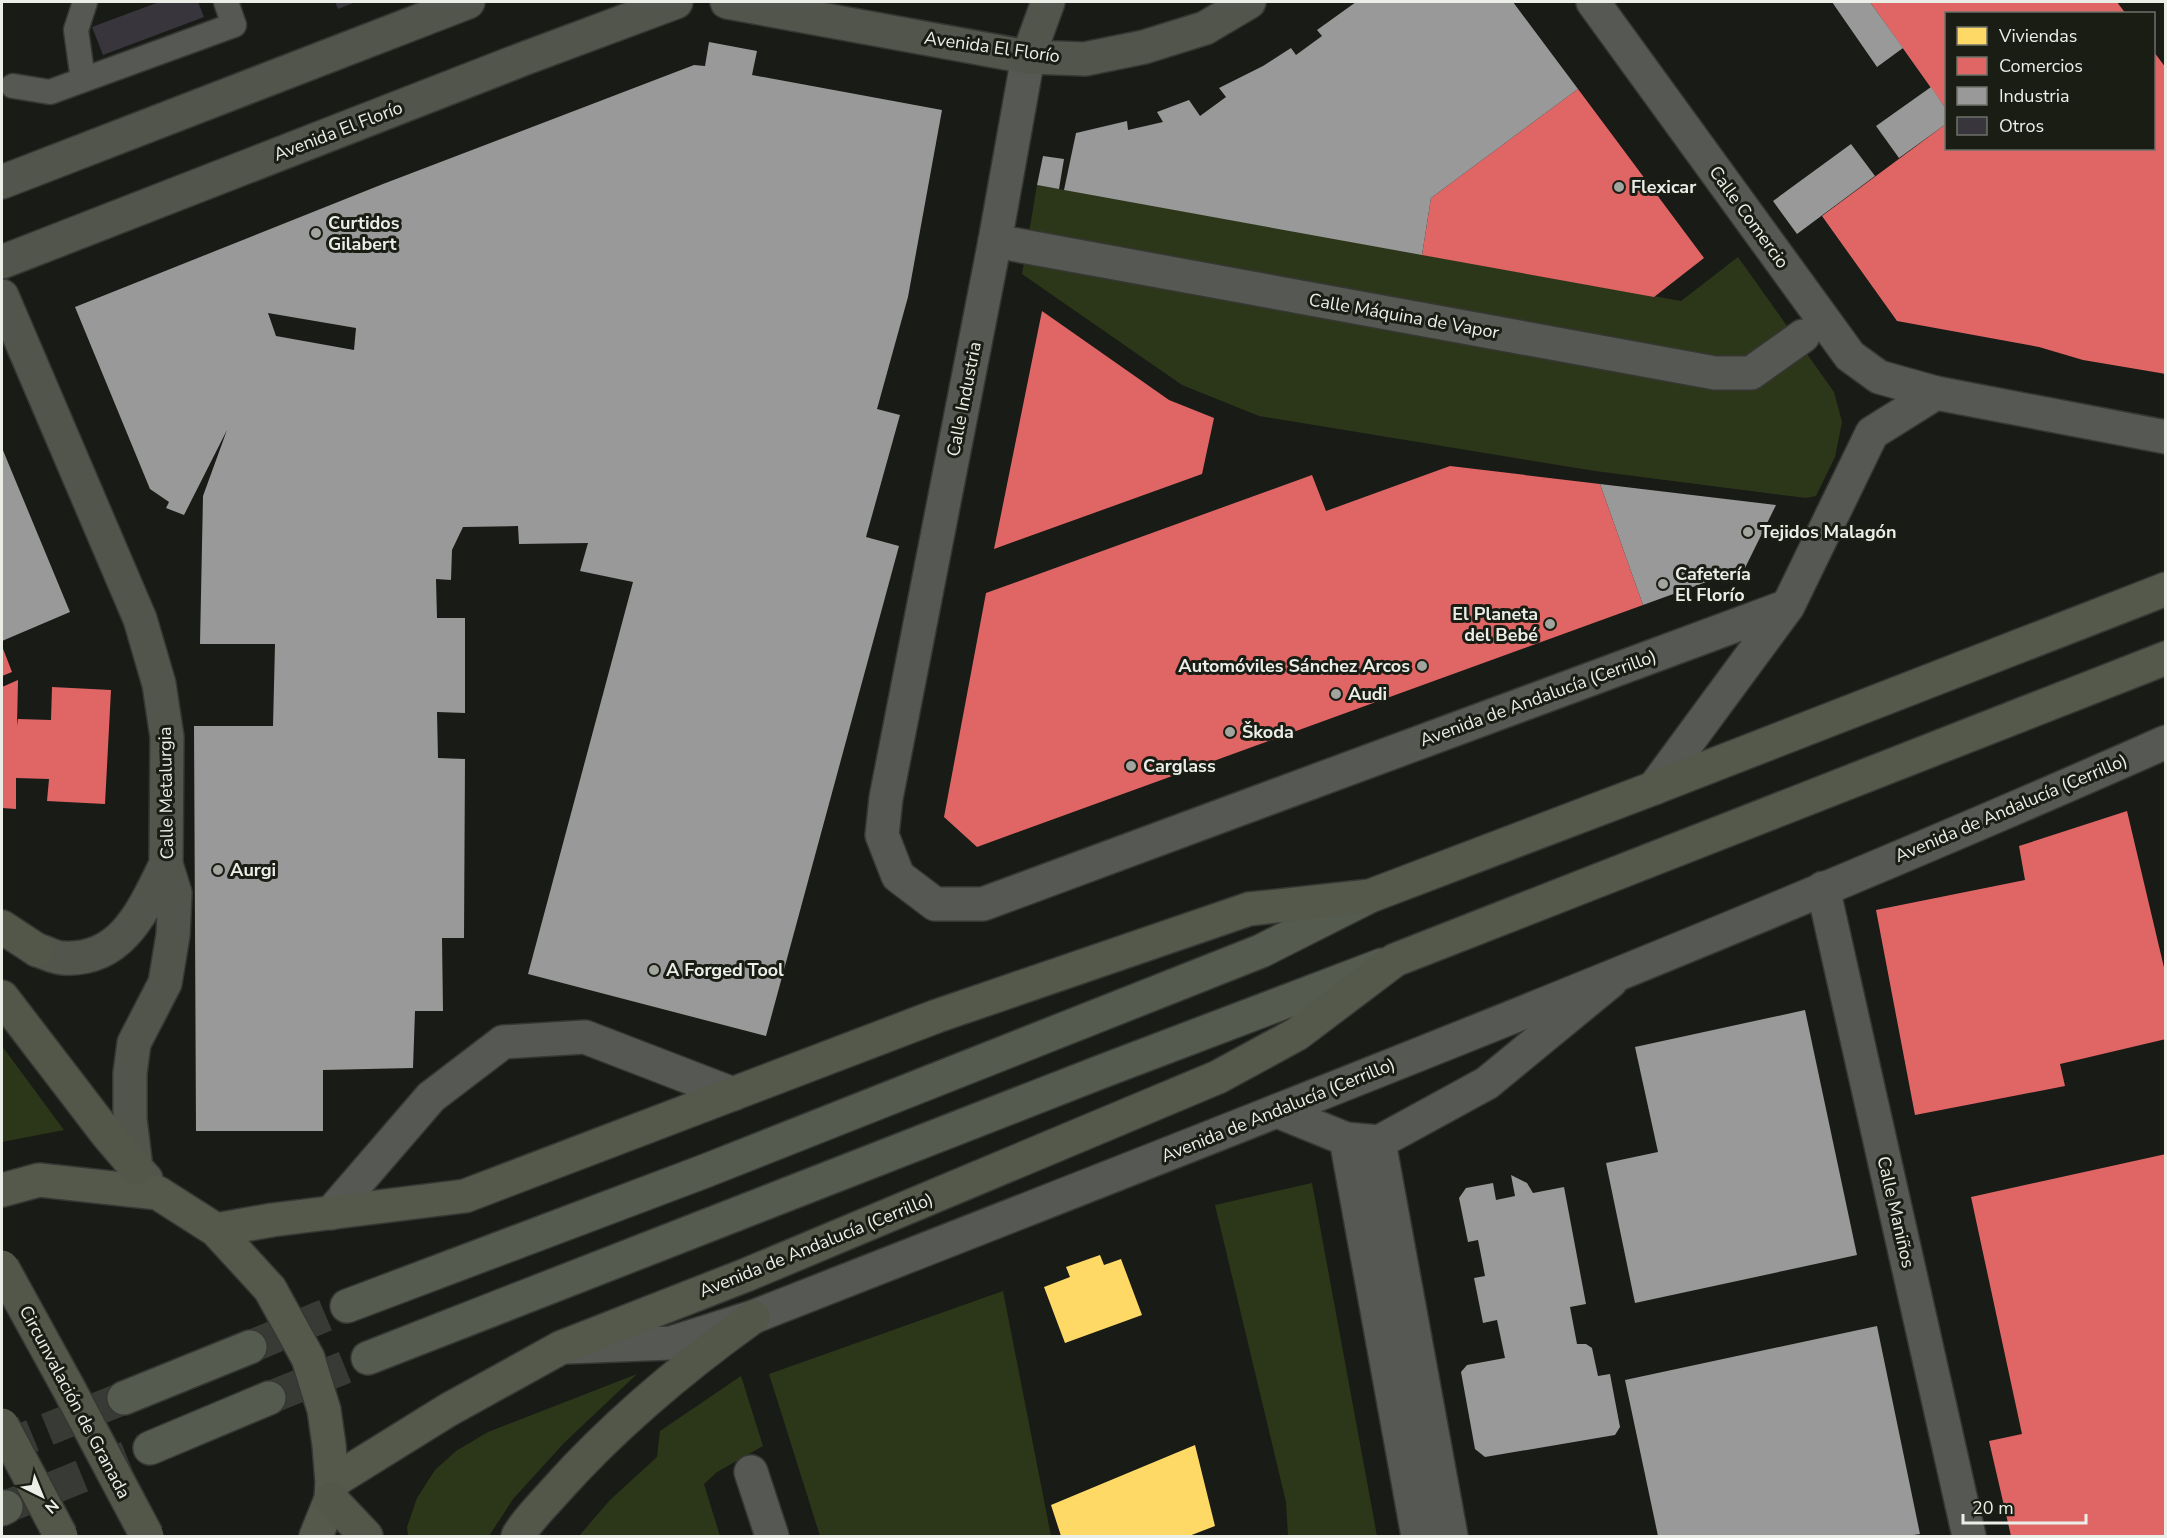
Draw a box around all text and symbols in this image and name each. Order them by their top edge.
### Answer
legend [1945,12,2155,150]
text: Viviendas [1998,24,2078,48]
street label: Avenida El Florío [923,26,1061,68]
text: Comercios [1999,54,2083,78]
text: Industria [1999,84,2069,108]
street label: Avenida El Florío [270,95,406,167]
text: Otros [1999,114,2044,138]
street label: Calle Comercio [1704,161,1794,273]
place label: Flexicar [1631,175,1696,199]
marker: Flexicar [1612,180,1626,194]
place label: Curtidos Gilabert [328,211,400,256]
marker: Curtidos Gilabert [309,226,323,240]
street label: Calle Máquina de Vapor [1307,287,1502,345]
street label: Calle Industria [941,339,987,459]
place label: Tejidos Malagón [1760,520,1896,544]
marker: Tejidos Malagón [1741,525,1755,539]
place label: Cafetería El Florío [1675,562,1751,607]
marker: Cafetería El Florío [1656,577,1670,591]
place label: El Planeta del Bebé [1452,602,1538,647]
marker: El Planeta del Bebé [1543,617,1557,631]
street label: Avenida de Andalucía (Cerrillo) [1416,644,1660,752]
place label: Automóviles Sánchez Arcos [1178,654,1410,678]
marker: Automóviles Sánchez Arcos [1415,659,1429,673]
place label: Audi [1348,682,1387,706]
marker: Audi [1329,687,1343,701]
place label: Škoda [1242,720,1294,744]
marker: Škoda [1223,725,1237,739]
street label: Calle Metalurgia [153,726,179,860]
street label: Avenida de Andalucía (Cerrillo) [1891,748,2131,868]
place label: Carglass [1143,754,1216,778]
marker: Carglass [1124,759,1138,773]
place label: Aurgi [230,858,276,882]
marker: Aurgi [211,863,225,877]
place label: A Forged Tool [666,958,784,982]
marker: A Forged Tool [647,963,661,977]
street label: Avenida de Andalucía (Cerrillo) [1157,1052,1399,1168]
street label: Calle Maniños [1871,1154,1921,1270]
street label: Avenida de Andalucía (Cerrillo) [695,1187,937,1303]
street label: Circunvalación de Granada [14,1301,136,1503]
north arrow [12,1466,72,1526]
scale bar [1963,1487,2086,1525]
text: N [40,1494,63,1518]
text: 20 m [1972,1496,2014,1520]

